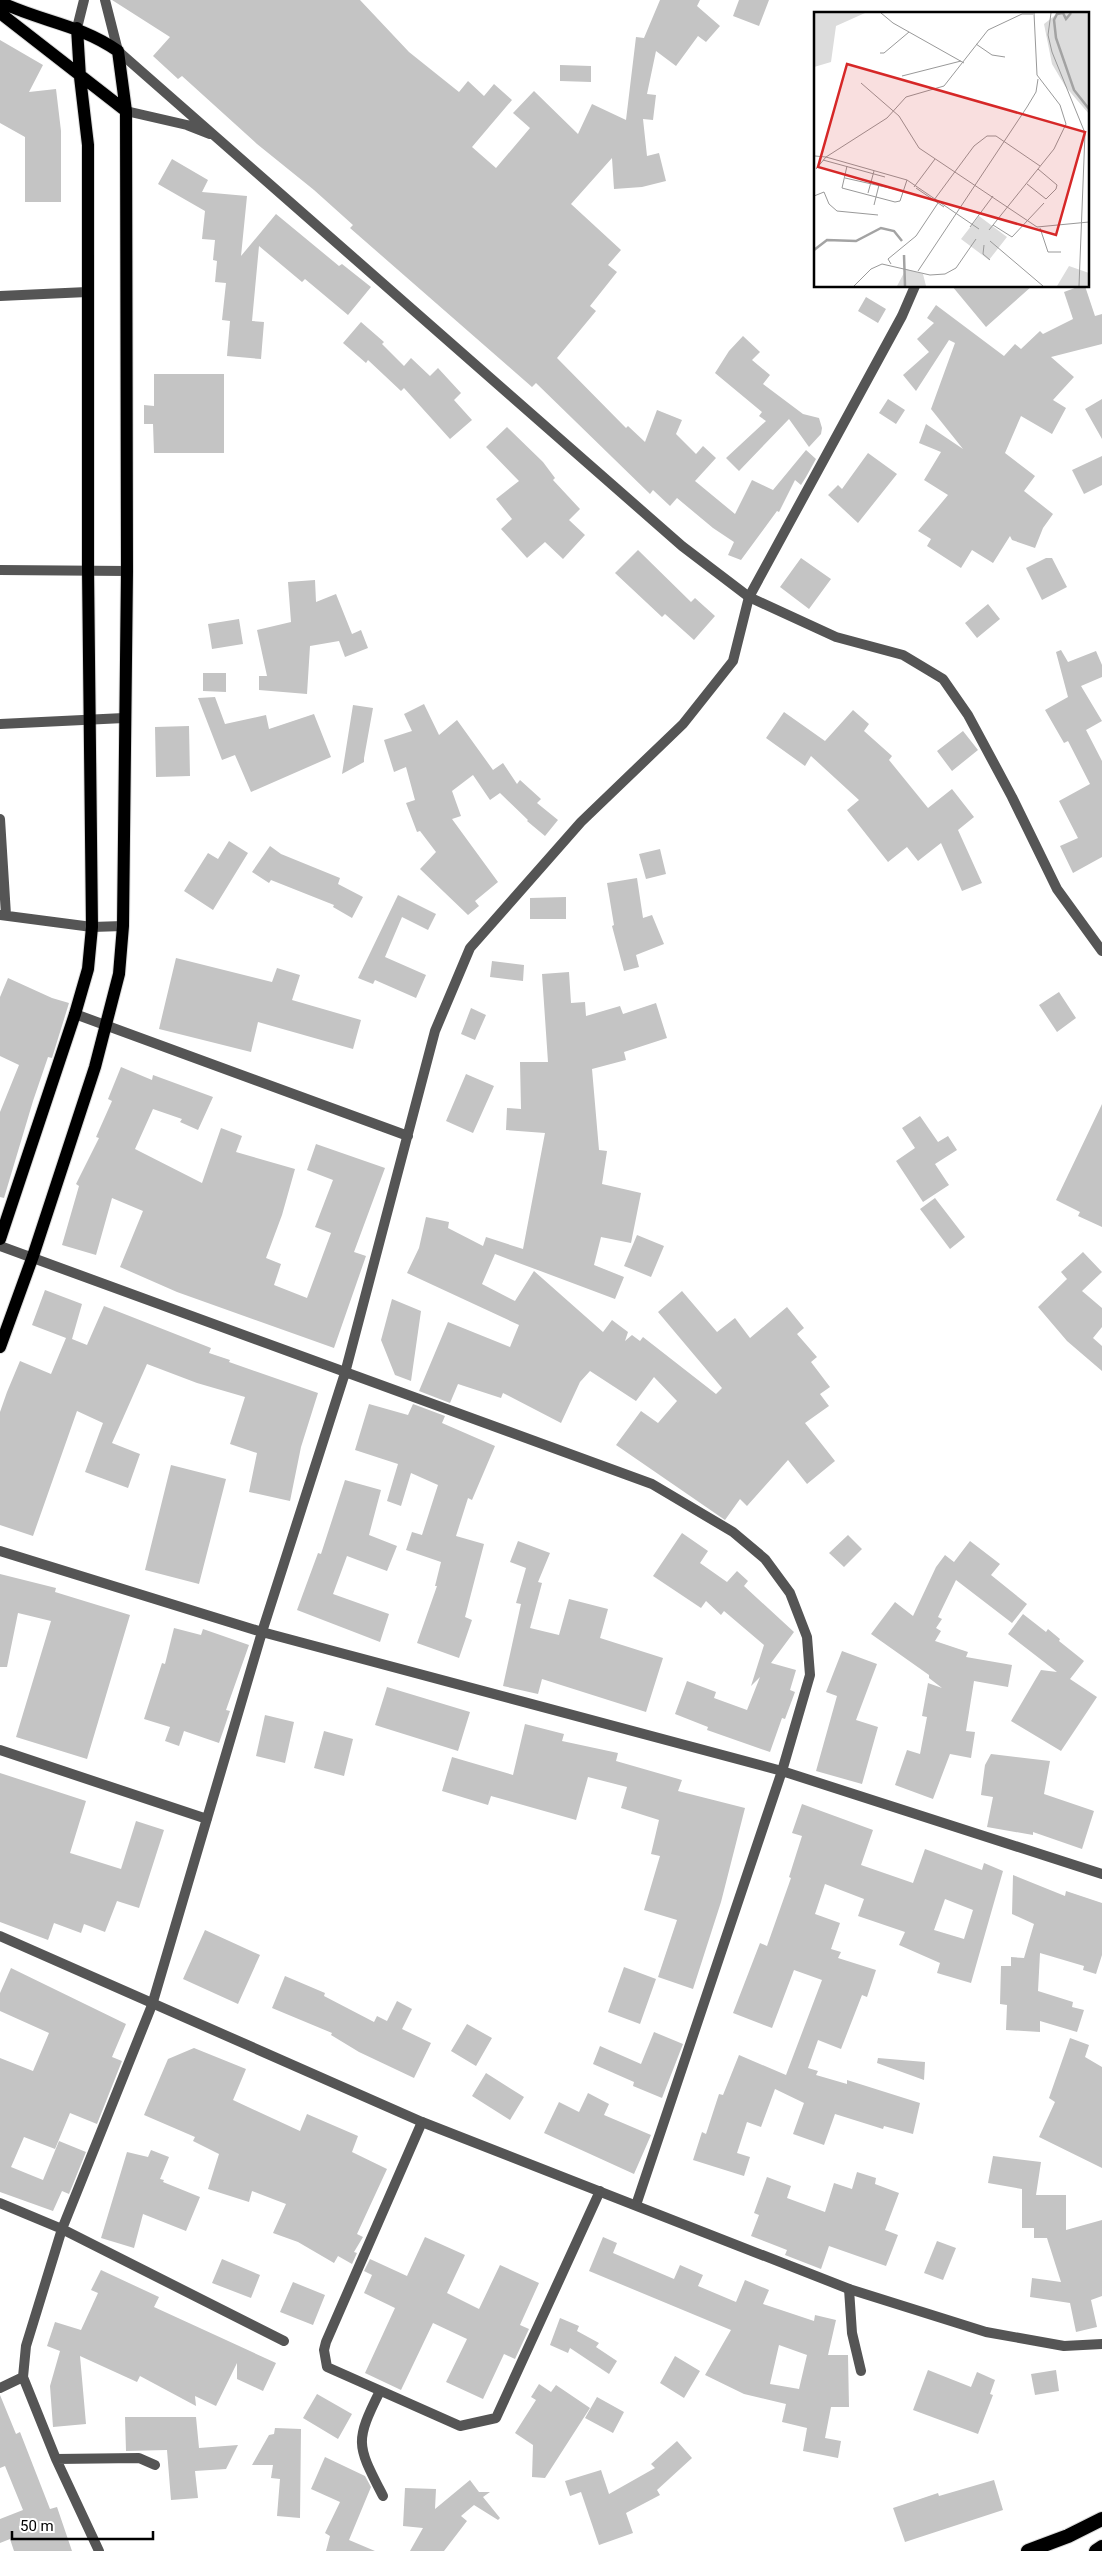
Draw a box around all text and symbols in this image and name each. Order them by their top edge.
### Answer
inset map [814,12,1090,288]
scale bar [12,2508,154,2540]
text: 50 m [20,2517,54,2535]

